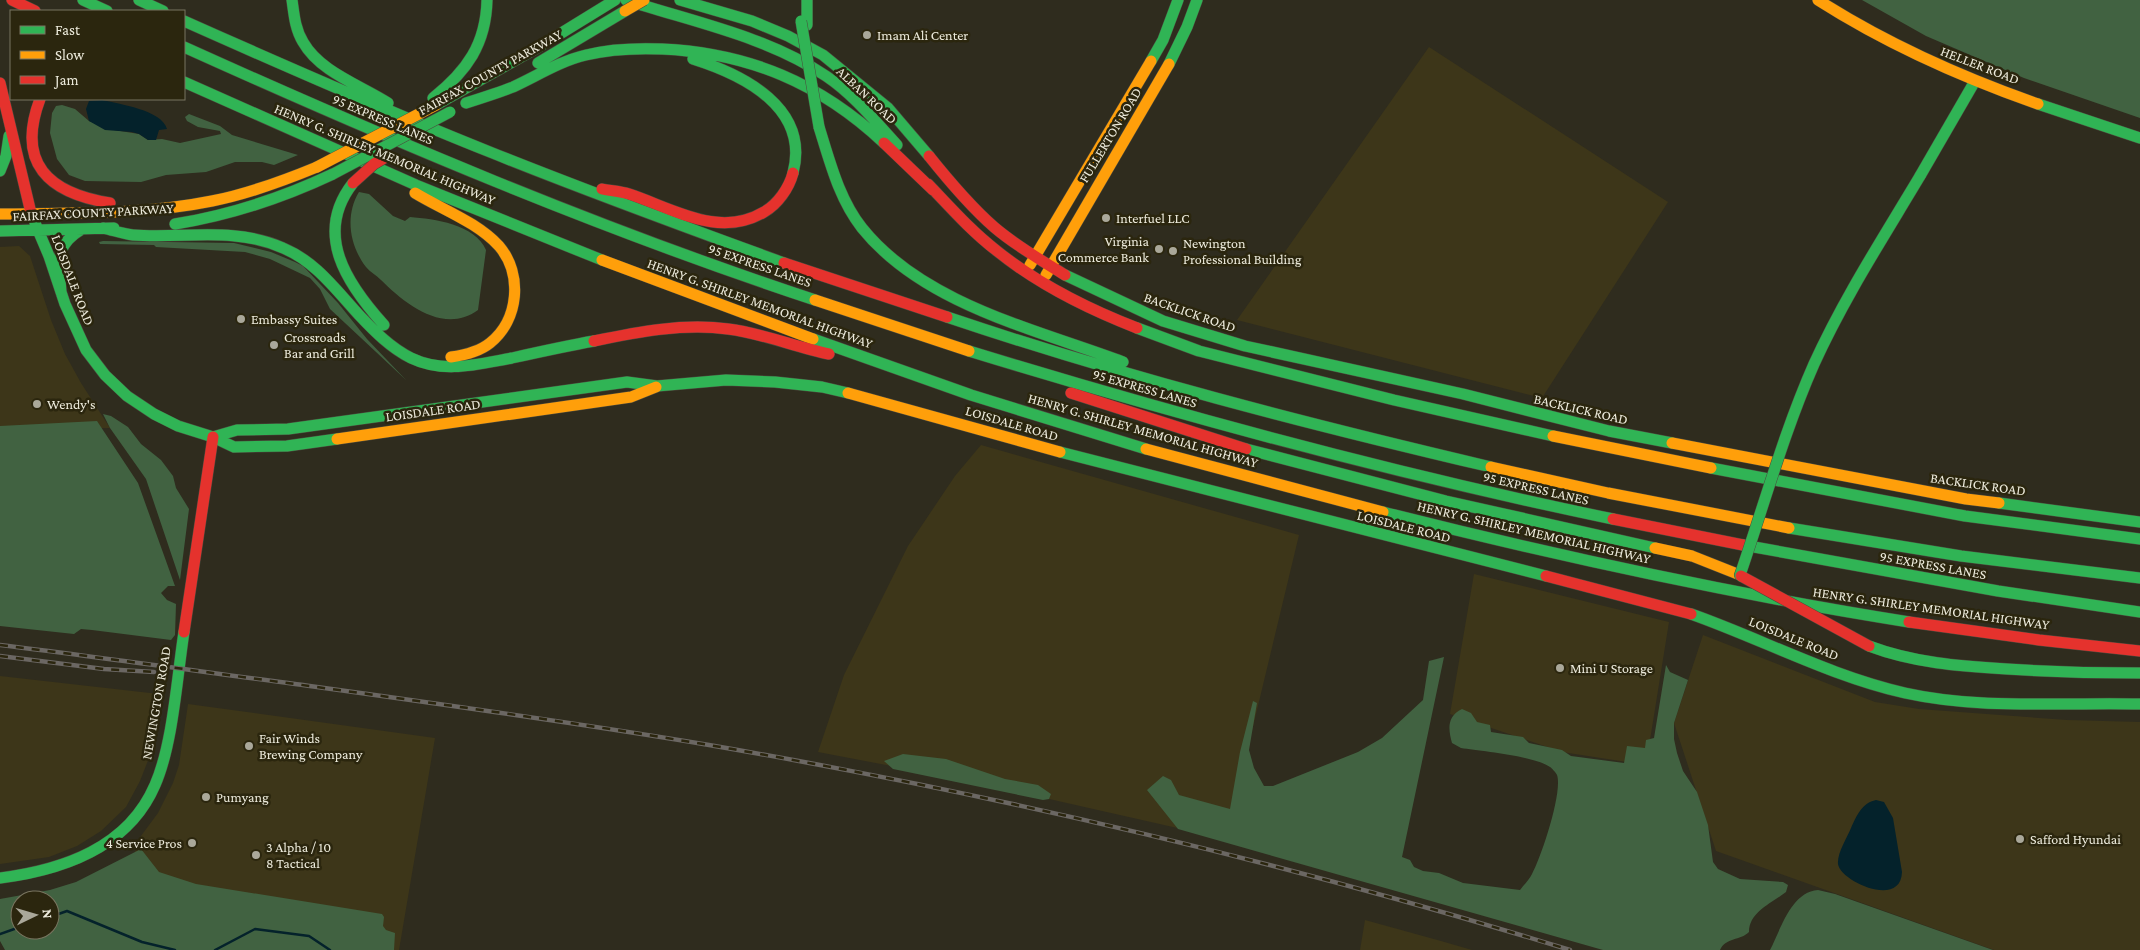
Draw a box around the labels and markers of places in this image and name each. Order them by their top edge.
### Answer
place label: Imam Ali Center [877,27,968,43]
marker: Imam Ali Center [861,29,873,41]
place label: Interfuel LLC [1116,210,1190,226]
marker: Interfuel LLC [1100,212,1112,224]
place label: Virginia Commerce Bank [1058,233,1150,265]
place label: Newington Professional Building [1183,235,1302,267]
marker: Virginia Commerce Bank [1153,243,1165,255]
marker: Newington Professional Building [1167,245,1179,257]
place label: Embassy Suites [251,311,337,327]
marker: Embassy Suites [235,313,247,325]
place label: Crossroads Bar and Grill [284,329,355,361]
marker: Crossroads Bar and Grill [268,339,280,351]
place label: Wendy's [47,396,95,412]
marker: Wendy's [31,398,43,410]
place label: Mini U Storage [1570,660,1653,676]
marker: Mini U Storage [1554,662,1566,674]
place label: Fair Winds Brewing Company [259,730,363,762]
marker: Fair Winds Brewing Company [243,740,255,752]
place label: Pumyang [216,789,269,805]
marker: Pumyang [200,791,212,803]
place label: Safford Hyundai [2030,831,2121,847]
marker: Safford Hyundai [2014,833,2026,845]
place label: 4 Service Pros [106,835,182,851]
marker: 4 Service Pros [186,837,198,849]
place label: 3 Alpha / 10 8 Tactical [266,839,331,871]
marker: 3 Alpha / 10 8 Tactical [250,849,262,861]

